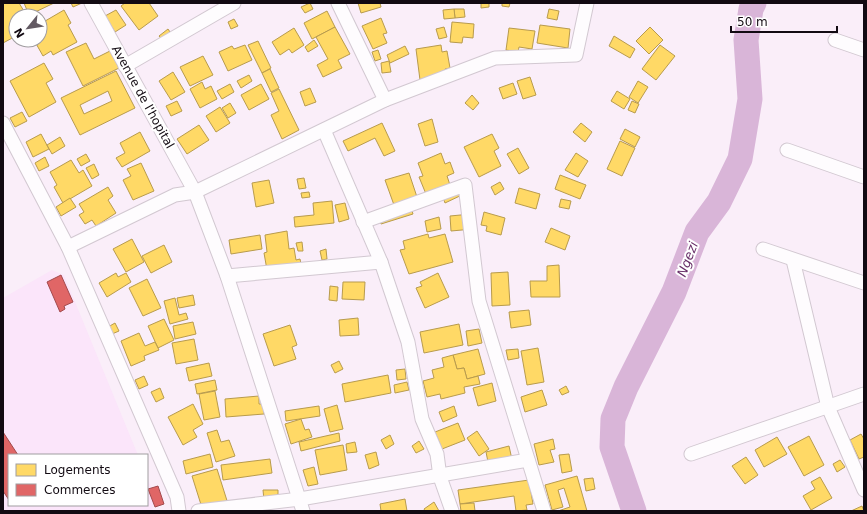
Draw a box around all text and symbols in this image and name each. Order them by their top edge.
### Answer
north arrow [8,8,48,48]
scale bar [731,8,837,34]
text: 50 m [737,15,768,29]
text: N [12,26,28,40]
street label: Avenue de l'hopital [109,43,177,151]
water label: Ngezi [674,239,701,279]
legend [8,454,148,506]
text: Logements [44,463,110,477]
text: Commerces [44,483,115,497]

